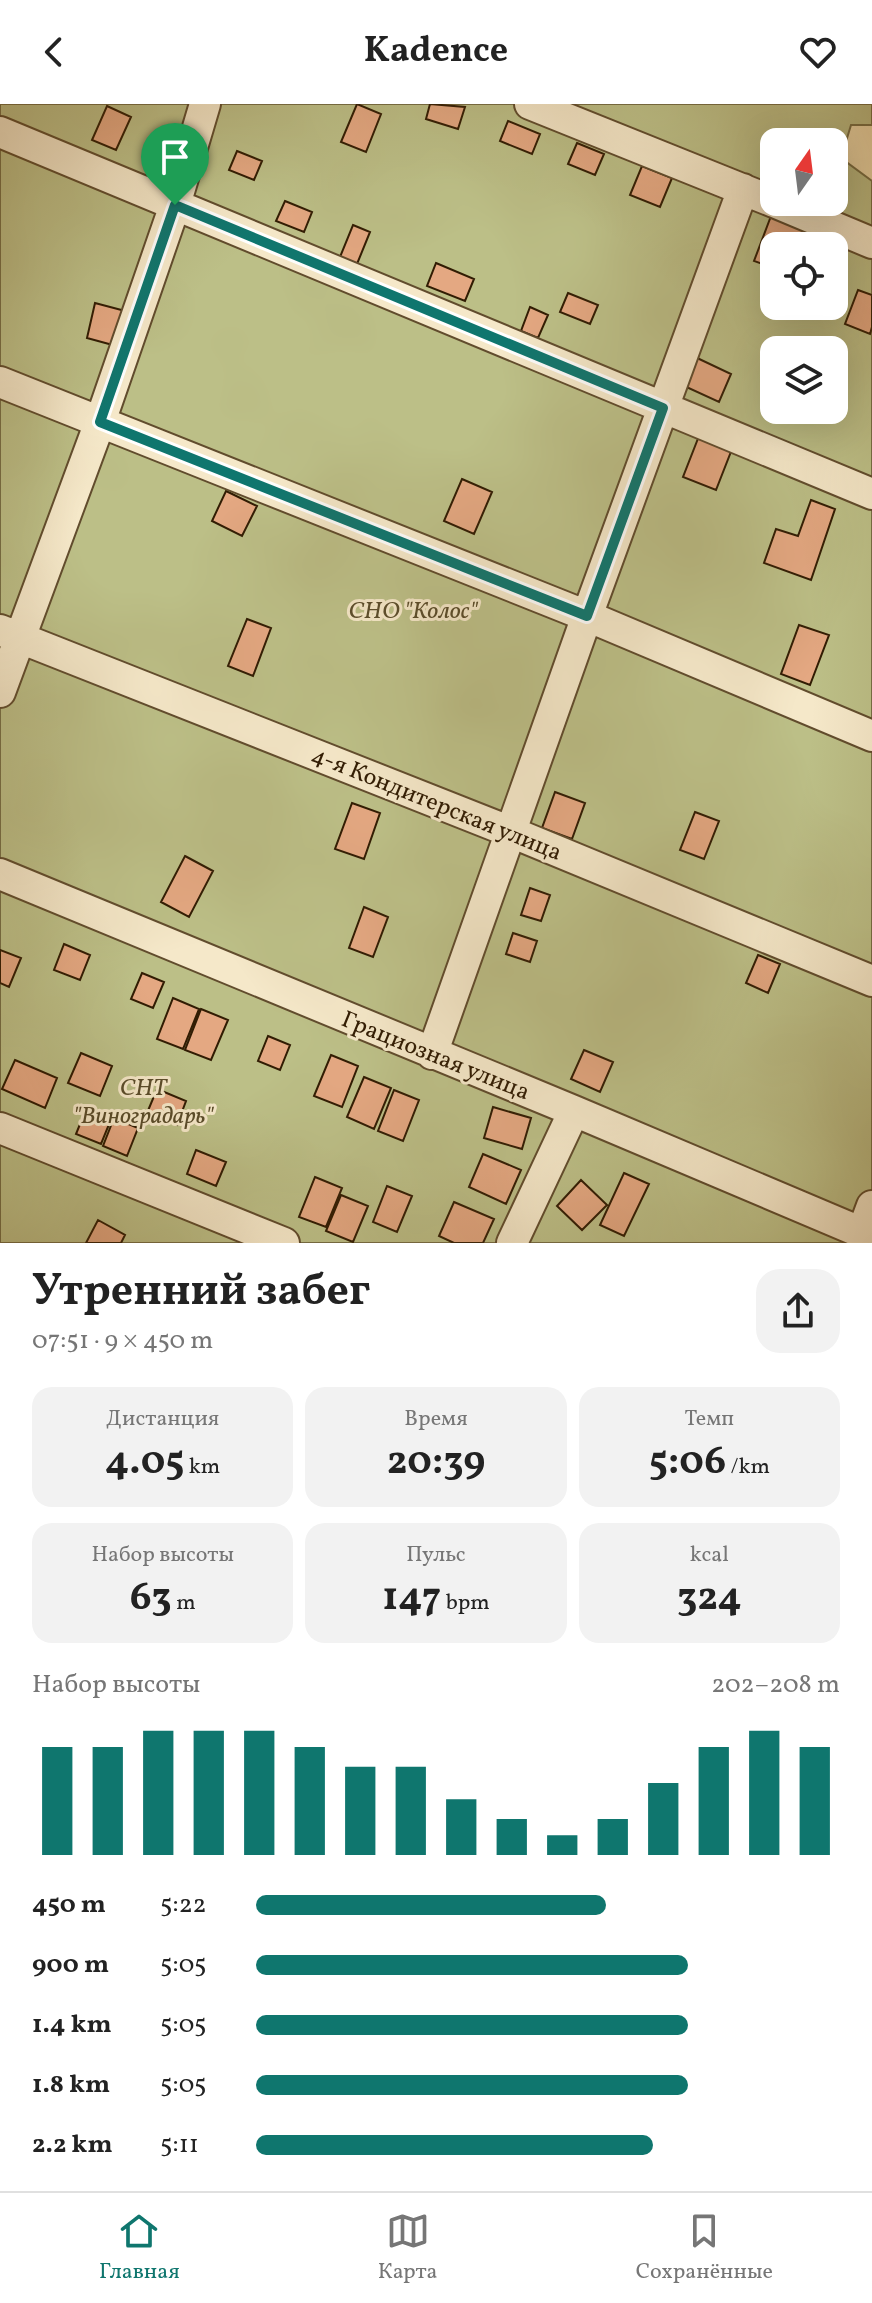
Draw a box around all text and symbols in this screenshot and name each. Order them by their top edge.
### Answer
text: Kadence [364,27,508,77]
icon: back [32,30,76,74]
icon: heart [796,30,840,74]
pin [141,123,209,205]
north arrow [760,128,848,216]
map controls [760,128,848,424]
icon: arrive [153,135,197,179]
button: locate [760,232,848,320]
button: layers [760,336,848,424]
park label: СНО "Колос" [349,595,478,629]
street label: 4-я Кондитерская улица [306,739,567,871]
street label: Грациозная улица [336,1003,535,1110]
park label: СНТ "Виноградарь" [73,1072,214,1134]
text: Утренний забег [32,1262,370,1323]
button: share [756,1269,840,1353]
text: 07:51 · 9 × 450 m [32,1323,213,1359]
text: Дистанция [106,1404,219,1435]
text: Время [404,1404,468,1435]
text: Темп [685,1404,734,1435]
text: 4.05 [105,1435,184,1491]
text: 20:39 [387,1435,485,1491]
text: 5:06 [649,1435,726,1491]
text: km [184,1452,220,1483]
text: /km [726,1452,770,1483]
text: Набор высоты [91,1540,234,1571]
text: Пульс [406,1540,466,1571]
text: kcal [690,1540,729,1571]
text: 63 [130,1571,172,1627]
text: 147 [382,1571,441,1627]
text: 324 [677,1571,742,1627]
text: m [172,1588,196,1619]
text: bpm [441,1588,490,1619]
text: Набор высоты [32,1667,200,1703]
text: 202–208 m [711,1667,840,1703]
text: 450 m [32,1887,106,1923]
text: 5:22 [160,1887,207,1923]
text: 900 m [32,1947,109,1983]
text: 5:05 [160,1947,207,1983]
text: 1.4 km [32,2007,112,2043]
text: 5:05 [160,2007,207,2043]
text: 1.8 km [32,2067,110,2103]
text: 5:05 [160,2067,207,2103]
text: 2.2 km [32,2127,113,2163]
text: 5:11 [160,2127,199,2163]
tab: Главная [99,2209,180,2288]
tab: Карта [378,2209,437,2288]
tab: Сохранённые [636,2209,773,2288]

